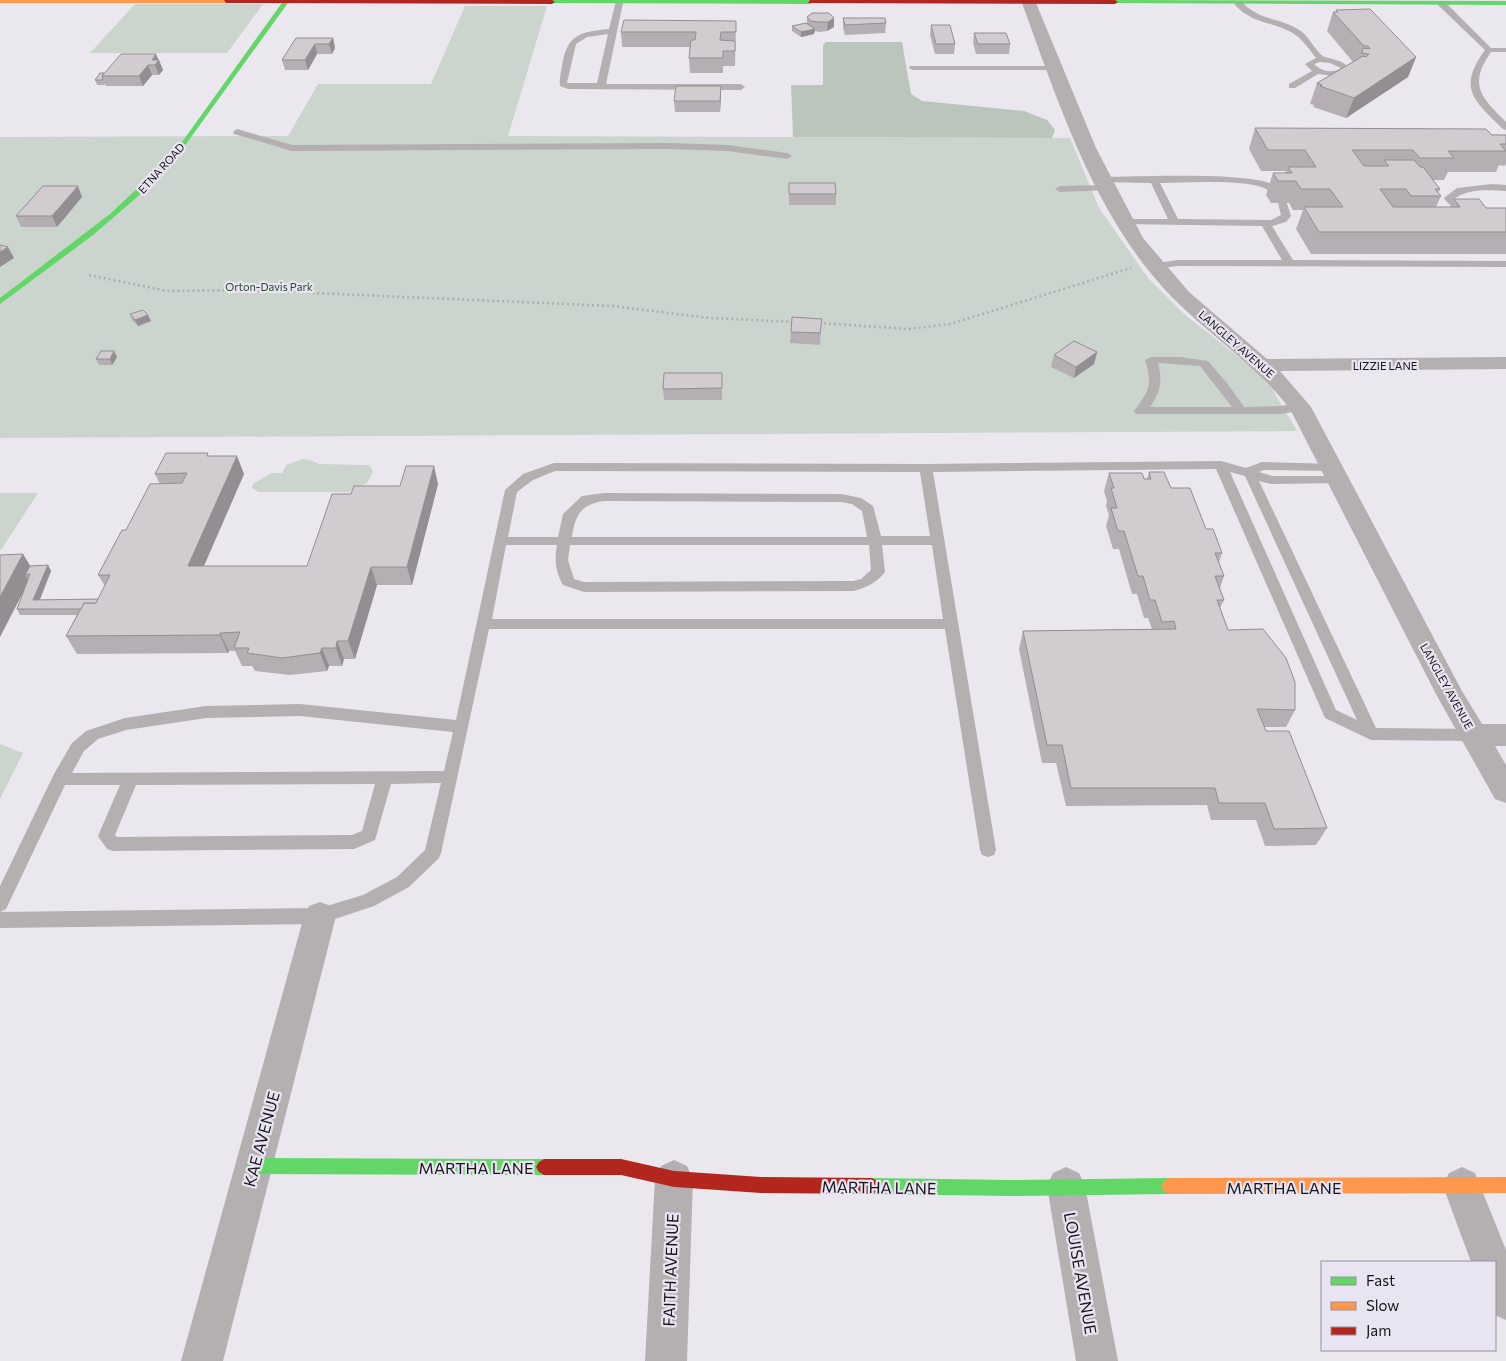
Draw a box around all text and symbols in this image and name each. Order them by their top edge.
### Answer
street label: ETNA ROAD [135,140,187,196]
park label: Orton-Davis Park [225,280,313,293]
street label: LANGLEY AVENUE [1196,308,1278,380]
street label: LIZZIE LANE [1353,359,1417,372]
street label: LANGLEY AVENUE [1418,641,1476,731]
street label: KAE AVENUE [239,1089,283,1189]
street label: MARTHA LANE [419,1158,533,1177]
street label: MARTHA LANE [821,1176,937,1198]
street label: MARTHA LANE [1227,1178,1341,1197]
street label: LOUISE AVENUE [1061,1210,1101,1336]
street label: FAITH AVENUE [659,1213,681,1327]
legend [1321,1261,1496,1351]
text: Fast [1366,1271,1395,1289]
text: Slow [1366,1296,1399,1314]
text: Jam [1366,1321,1391,1339]

